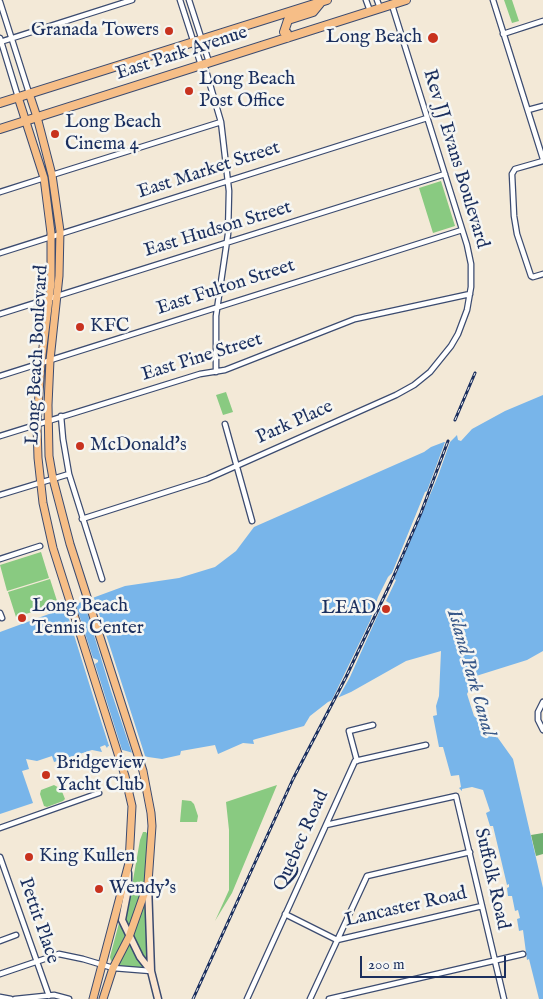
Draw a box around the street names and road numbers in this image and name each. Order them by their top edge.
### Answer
street label: East Park Avenue [113,22,251,86]
street label: Rev JJ Evans Boulevard [417,67,493,251]
street label: East Market Street [135,137,283,205]
street label: East Hudson Street [141,197,295,263]
street label: East Fulton Street [154,255,298,321]
street label: Long Beach Boulevard [22,264,54,446]
street label: East Pine Street [139,329,265,387]
street label: Park Place [253,396,337,450]
street label: Quebec Road [270,787,334,895]
street label: Suffolk Road [468,826,514,932]
street label: Pettit Place [13,875,63,967]
street label: Lancaster Road [343,883,469,933]

